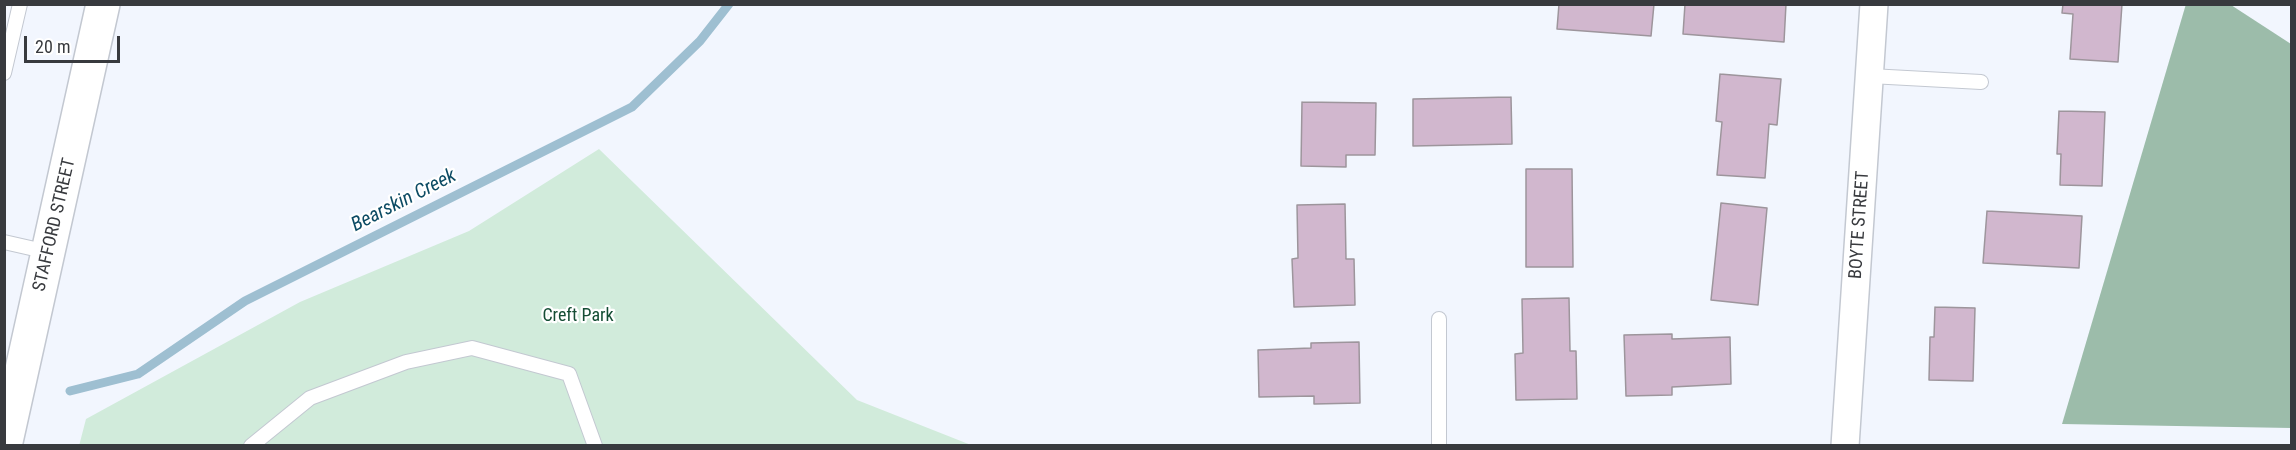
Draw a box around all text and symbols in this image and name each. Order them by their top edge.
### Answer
scale bar [27,24,123,62]
text: 20 m [35,36,70,57]
street label: STAFFORD STREET [29,156,81,294]
water label: Bearskin Creek [348,164,460,238]
street label: BOYTE STREET [1845,170,1875,280]
park label: Creft Park [542,305,614,327]

